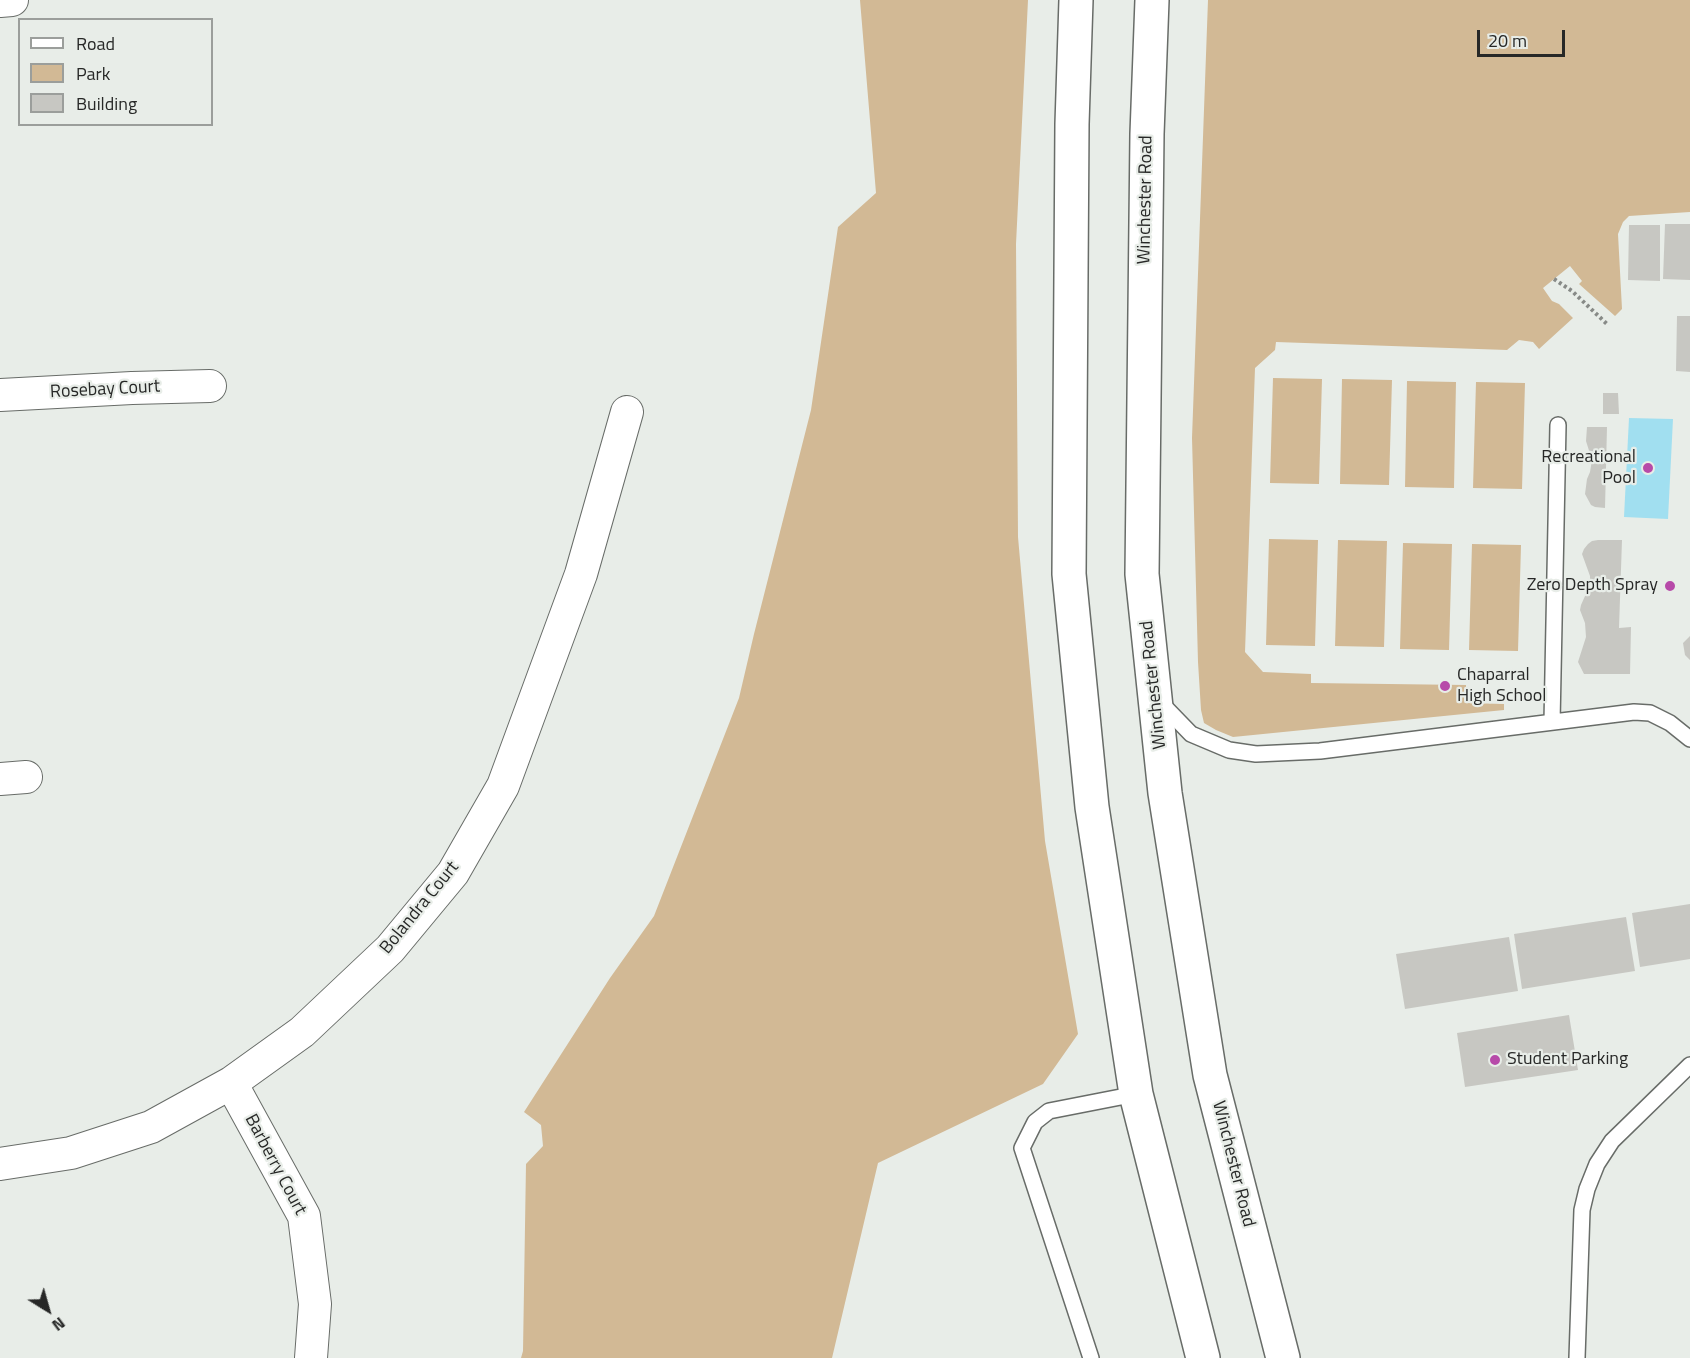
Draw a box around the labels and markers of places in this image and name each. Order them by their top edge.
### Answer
place label: Recreational Pool [1541,447,1636,490]
marker: Recreational Pool [1641,461,1655,475]
place label: Zero Depth Spray [1527,575,1658,597]
marker: Zero Depth Spray [1663,579,1677,593]
place label: Chaparral High School [1457,665,1546,708]
marker: Chaparral High School [1438,679,1452,693]
place label: Student Parking [1507,1049,1628,1071]
marker: Student Parking [1488,1053,1502,1067]

